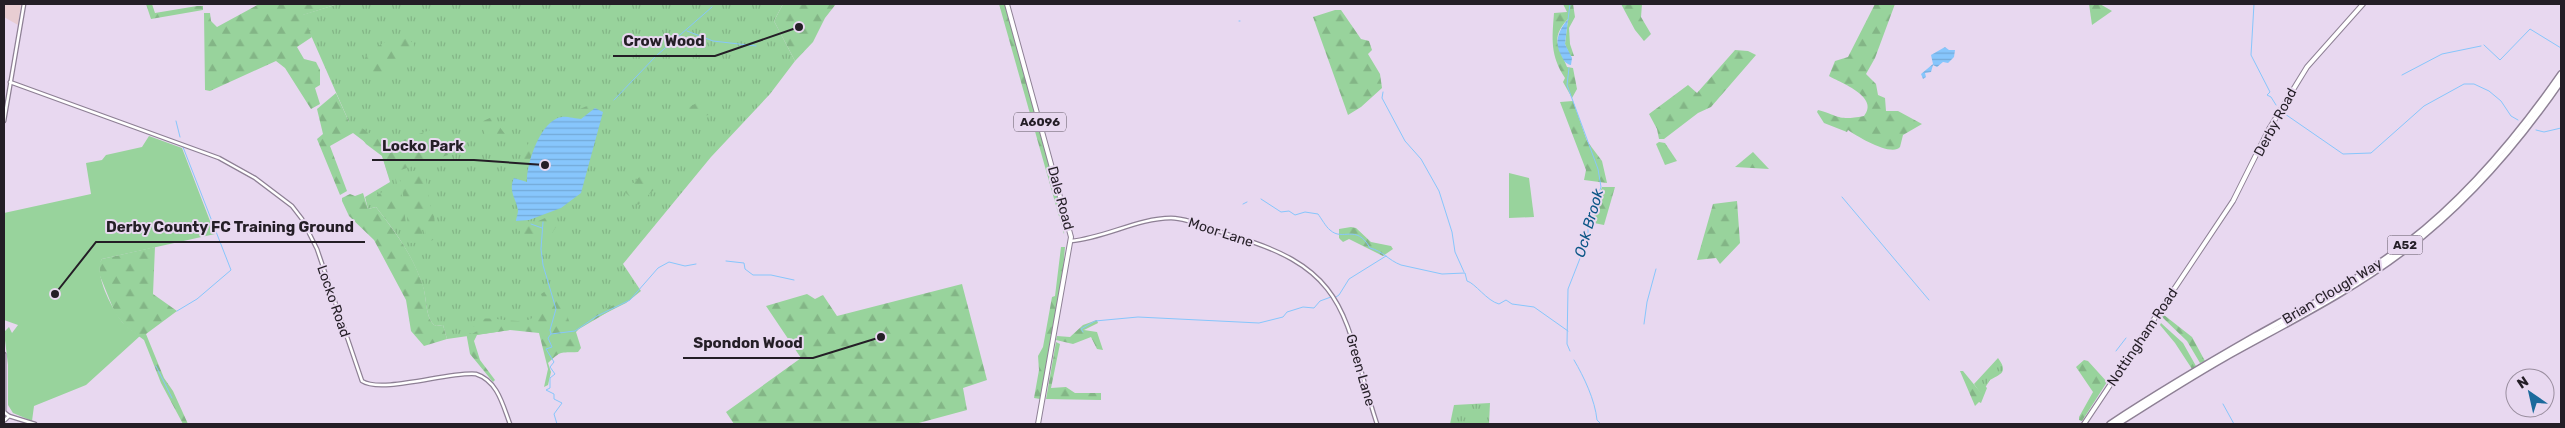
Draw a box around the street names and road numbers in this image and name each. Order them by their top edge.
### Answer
street label: Derby Road [2250,85,2301,159]
road number: A6096 [1014,112,1066,132]
street label: Dale Road [1044,164,1077,232]
street label: Moor Lane [1186,214,1256,251]
road number: A52 [2388,236,2422,254]
street label: Brian Clough Way [2279,255,2385,328]
street label: Locko Road [313,263,354,339]
street label: Nottingham Road [2103,285,2181,389]
street label: Green Lane [1342,332,1379,408]

